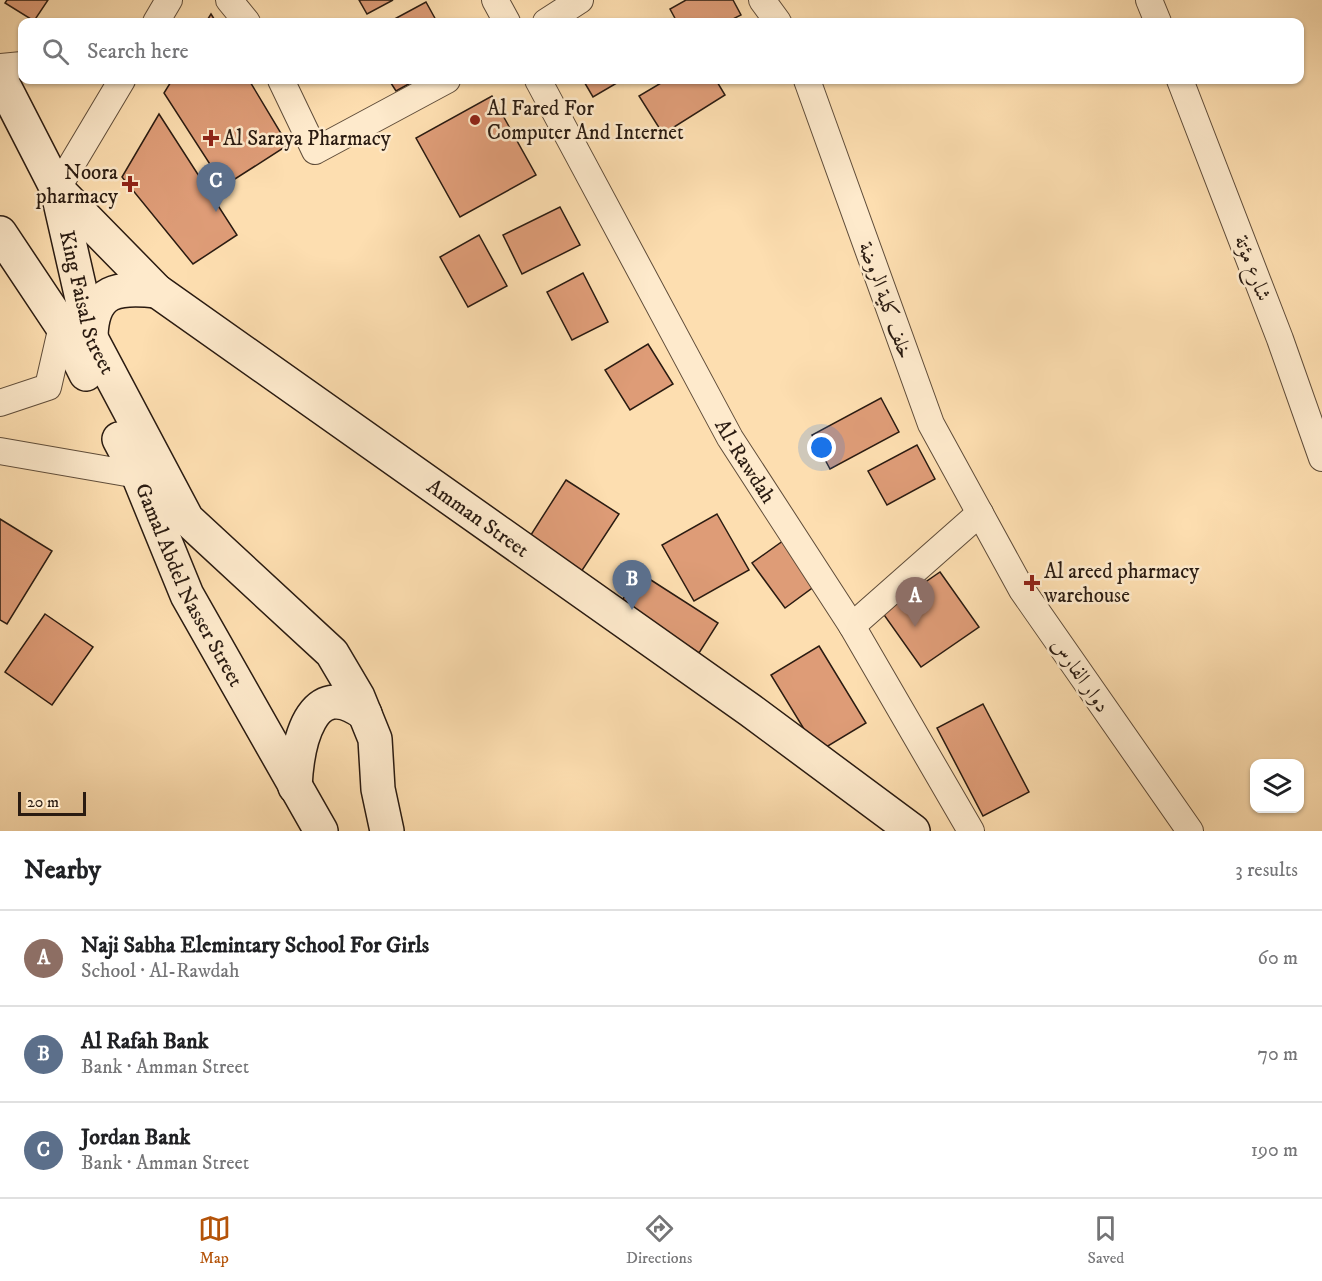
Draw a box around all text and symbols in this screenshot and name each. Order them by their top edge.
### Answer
search box [18,18,1304,84]
icon: search [39,35,72,68]
text: Search here [87,38,189,65]
place label: Al Fared For Computer And Internet [487,96,684,146]
marker: Al Fared For Computer And Internet [468,113,482,127]
place label: Al Saraya Pharmacy [223,126,392,152]
marker: Al Saraya Pharmacy [204,131,218,145]
place label: Noora pharmacy [35,160,119,210]
pin: C [196,162,236,212]
marker: Noora pharmacy [123,177,137,191]
street label: King Faisal Street [53,228,120,379]
street label: شارع مؤتة [1224,232,1276,306]
street label: خلف كلية الروضة [852,238,918,362]
street label: Al-Rawdah [708,415,781,509]
your location [807,433,836,462]
street label: Amman Street [421,474,534,564]
street label: Gamal Abdel Nasser Street [129,480,248,692]
place label: Al areed pharmacy warehouse [1043,559,1200,609]
pin: B [612,560,652,610]
marker: Al areed pharmacy warehouse [1025,576,1039,590]
pin: A [896,578,934,627]
street label: دوار الفارس [1045,633,1115,718]
map controls [1250,759,1304,813]
button: layers [1250,759,1304,813]
scale bar [18,789,86,816]
text: 20 m [27,792,59,812]
text: Nearby [24,854,101,887]
text: 3 results [1235,858,1298,883]
text: Naji Sabha Elemintary School For Girls [81,932,429,959]
text: A [37,946,50,971]
text: 60 m [1258,946,1298,971]
text: School · Al-Rawdah [81,959,240,984]
text: Al Rafah Bank [81,1028,209,1055]
text: B [37,1042,50,1067]
text: 70 m [1257,1042,1298,1067]
text: Bank · Amman Street [81,1055,249,1080]
text: Jordan Bank [81,1124,190,1151]
text: C [37,1138,50,1163]
text: 190 m [1251,1138,1298,1163]
text: Bank · Amman Street [81,1151,249,1176]
tab: Map [198,1212,231,1268]
tab: Directions [626,1212,692,1268]
tab: Saved [1088,1212,1124,1268]

